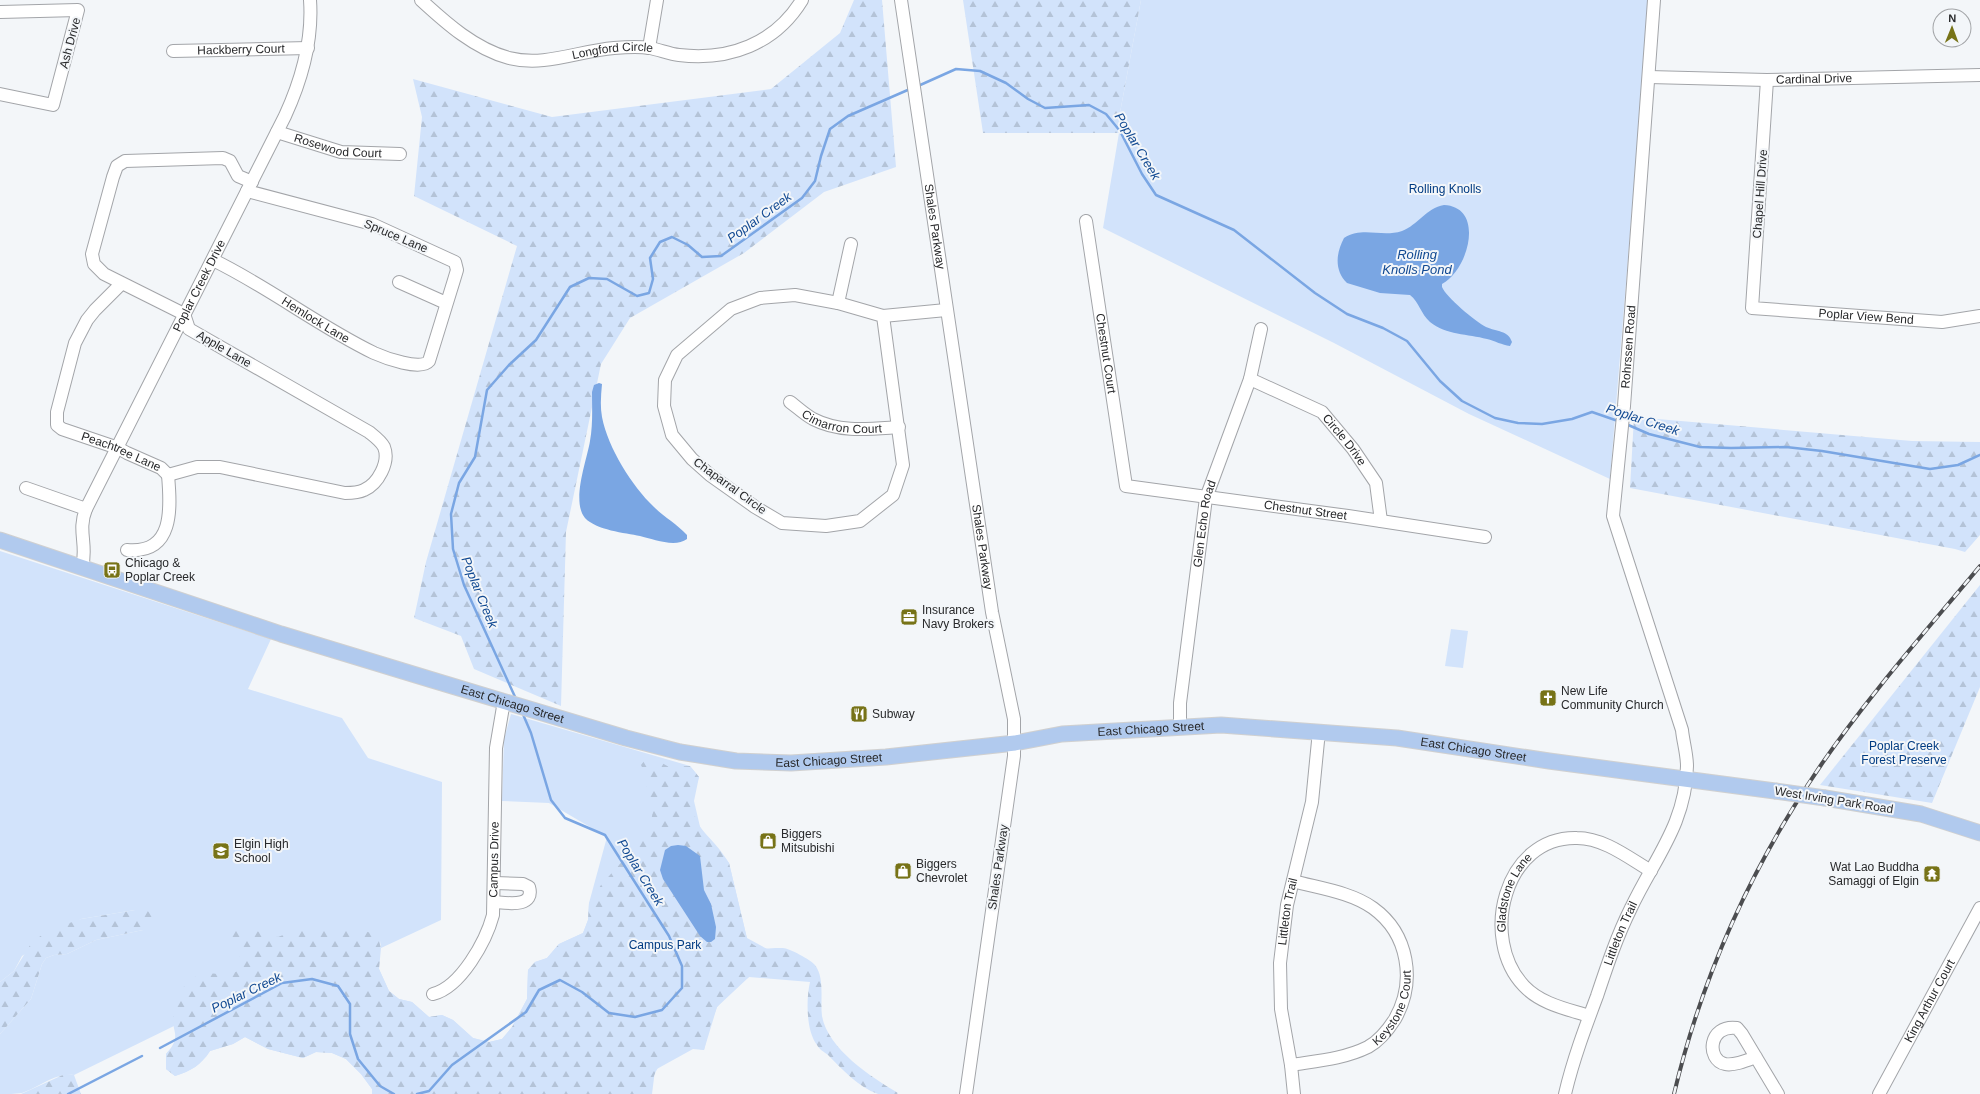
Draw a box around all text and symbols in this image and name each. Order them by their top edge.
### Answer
north arrow [1932,8,1972,48]
text: N [1948,12,1956,24]
street label: Ash Drive [57,16,84,70]
street label: Longford Circle [571,40,654,62]
street label: Hackberry Court [197,42,286,57]
street label: Cardinal Drive [1776,71,1852,87]
water label: Poplar Creek [1112,110,1164,184]
street label: Rosewood Court [292,131,383,160]
street label: Chapel Hill Drive [1750,149,1770,239]
park label: Rolling Knolls [1409,182,1481,196]
street label: Shales Parkway [921,183,948,270]
water label: Poplar Creek [724,188,796,246]
street label: Spruce Lane [362,216,430,256]
street label: Poplar Creek Drive [170,237,228,334]
water label: Rolling Knolls Pond [1382,247,1452,277]
street label: Hemlock Lane [279,294,352,346]
street label: Rohrssen Road [1618,305,1638,389]
street label: Poplar View Bend [1818,306,1914,327]
street label: Chestnut Court [1093,312,1119,395]
street label: Apple Lane [194,328,254,370]
water label: Poplar Creek [1604,401,1683,439]
street label: Cimarron Court [799,407,883,436]
street label: Circle Drive [1320,411,1369,469]
street label: Peachtree Lane [80,429,163,474]
street label: Chaparral Circle [691,455,769,517]
street label: Glen Echo Road [1190,478,1219,568]
street label: Chestnut Street [1263,498,1348,523]
street label: Shales Parkway [969,503,996,591]
water label: Poplar Creek [458,554,501,632]
place label: Chicago & Poplar Creek [125,556,196,584]
bus stop icon: Chicago & Poplar Creek [102,560,122,580]
place label: Insurance Navy Brokers [922,603,994,631]
office icon: Insurance Navy Brokers [899,607,919,627]
street label: East Chicago Street [459,682,566,726]
place label: New Life Community Church [1561,684,1664,712]
church icon: New Life Community Church [1538,688,1558,708]
restaurant icon: Subway [849,704,869,724]
place label: Subway [872,707,915,721]
street label: East Chicago Street [1097,719,1205,739]
street label: East Chicago Street [1420,735,1528,765]
park label: Poplar Creek Forest Preserve [1861,739,1947,767]
street label: East Chicago Street [775,750,883,770]
street label: West Irving Park Road [1774,784,1894,816]
street label: Campus Drive [486,821,502,898]
street label: Shales Parkway [985,823,1011,911]
place label: Biggers Mitsubishi [781,827,834,855]
shop icon: Biggers Mitsubishi [758,831,778,851]
water label: Poplar Creek [614,836,668,910]
place label: Elgin High School [234,837,289,865]
school or university icon: Elgin High School [211,841,231,861]
street label: Gladstone Lane [1494,850,1535,933]
place label: Biggers Chevrolet [916,857,968,885]
place label: Wat Lao Buddha Samaggi of Elgin [1828,860,1919,888]
shop icon: Biggers Chevrolet [893,861,913,881]
temple icon: Wat Lao Buddha Samaggi of Elgin [1922,864,1942,884]
street label: Littleton Trail [1275,877,1300,946]
street label: Littleton Trail [1601,899,1640,967]
park label: Campus Park [629,938,702,952]
street label: King Arthur Court [1901,956,1958,1045]
water label: Poplar Creek [209,968,285,1016]
street label: Keystone Court [1370,969,1414,1049]

